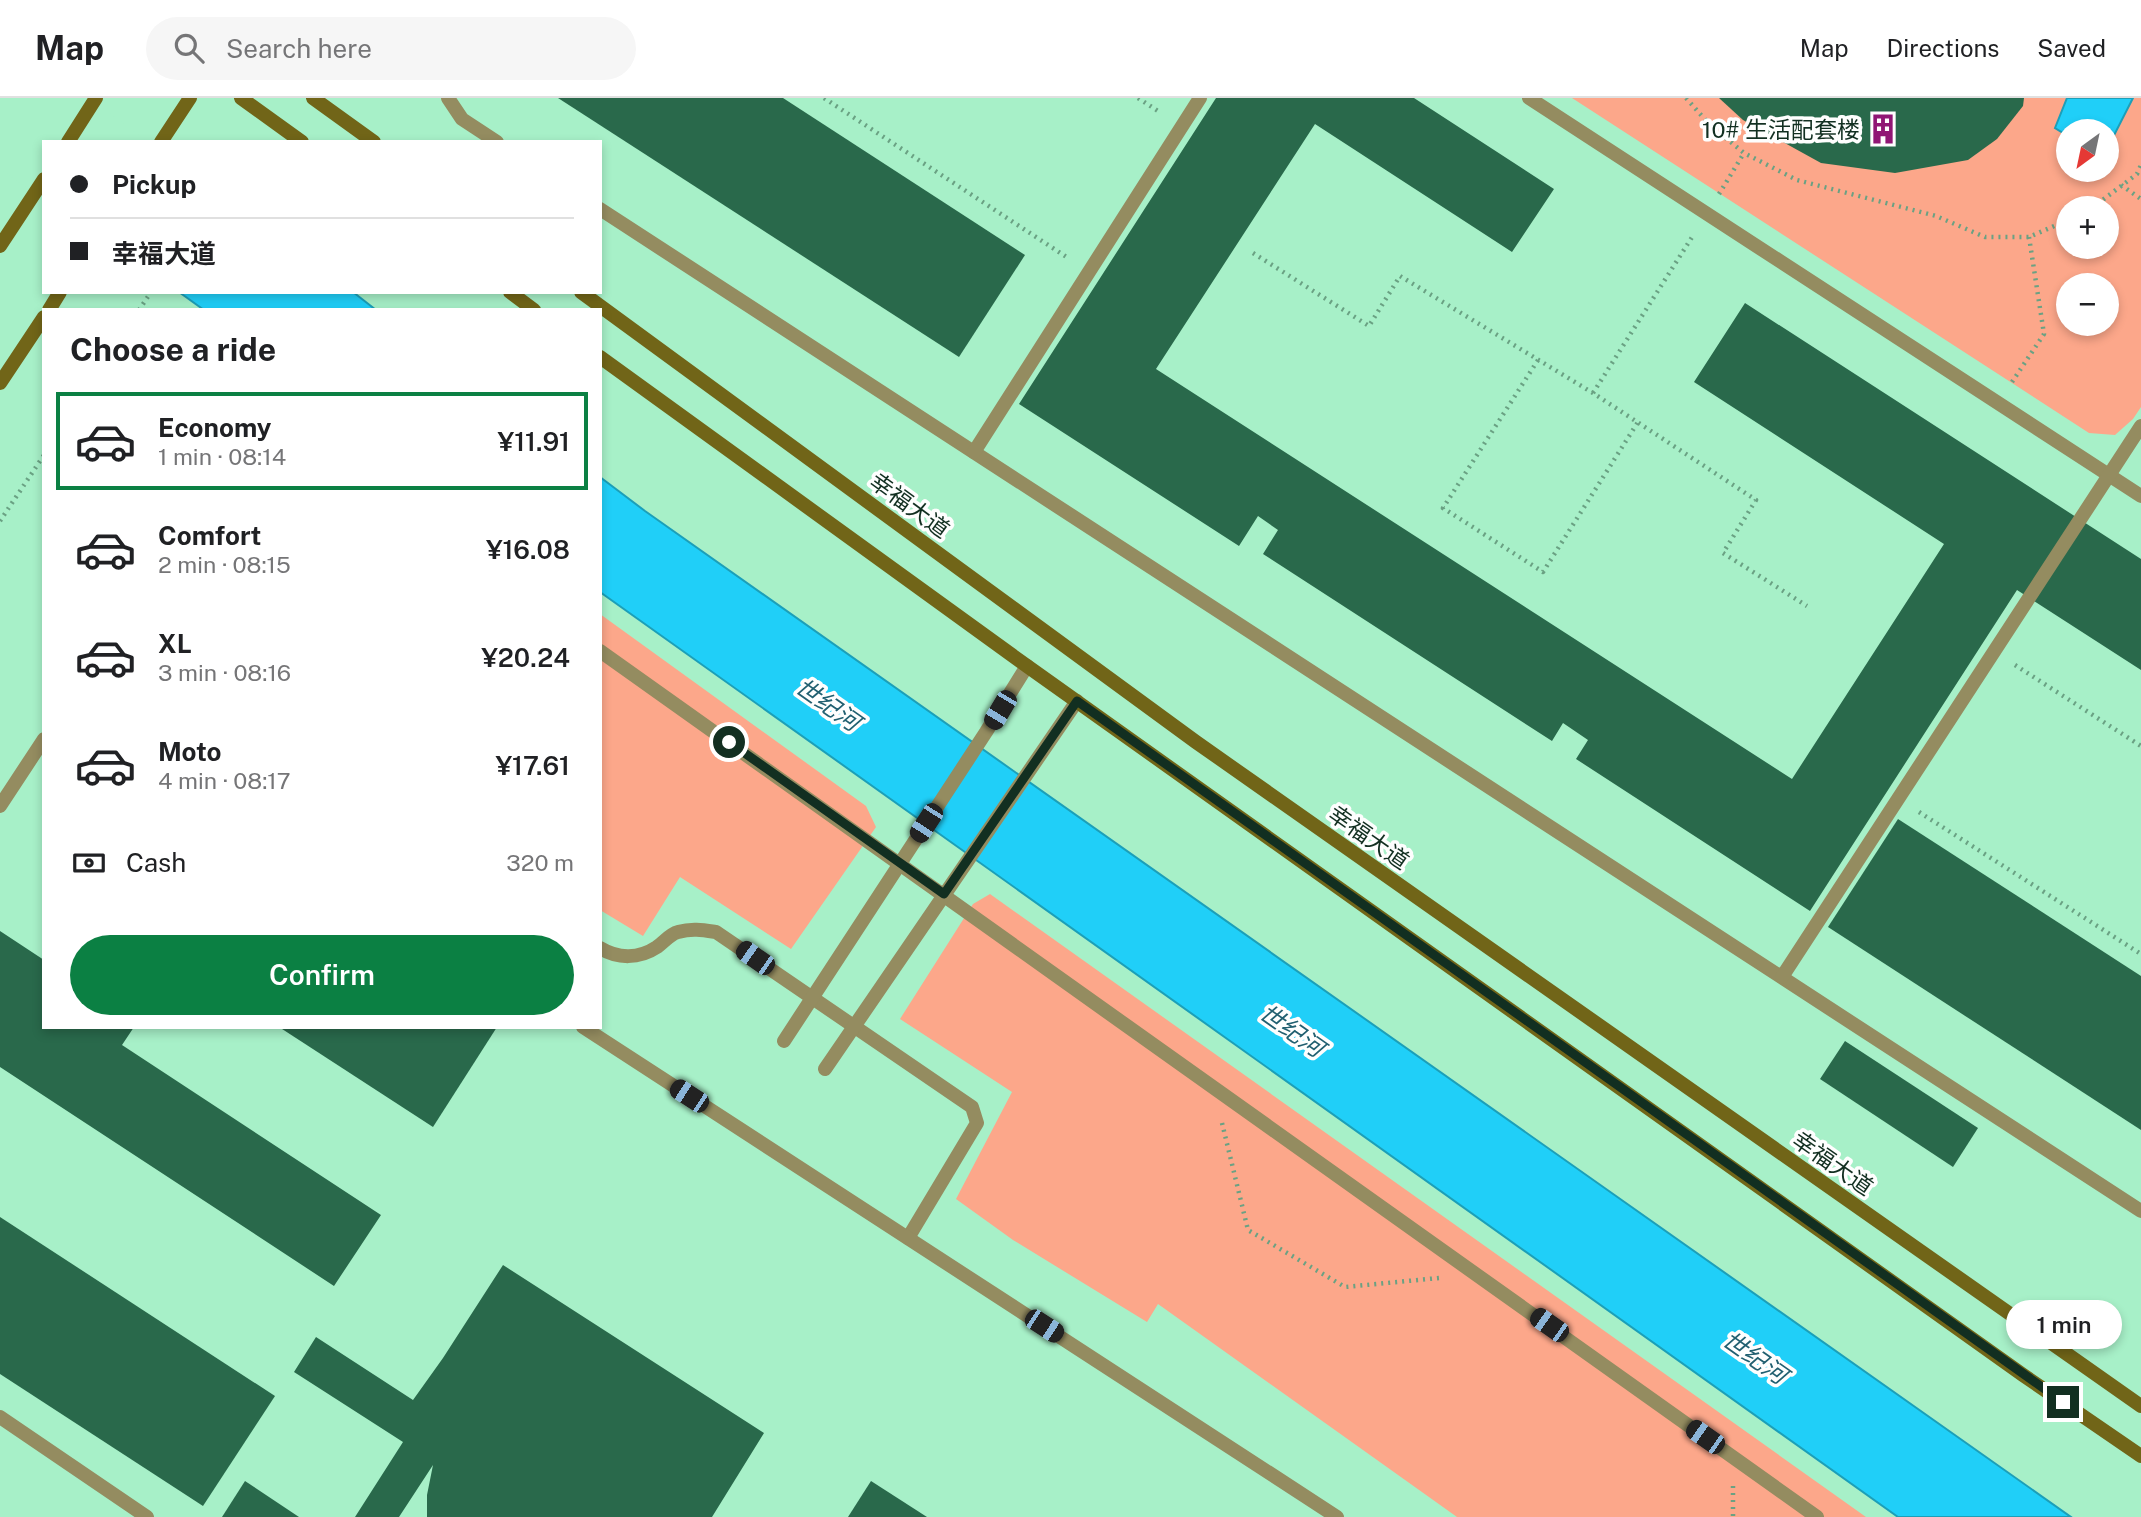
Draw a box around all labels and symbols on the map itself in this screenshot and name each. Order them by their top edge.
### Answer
building icon: 10# 生活配套楼 [1866,112,1900,146]
place label: 10# 生活配套楼 [1702,116,1860,143]
north arrow [2056,119,2119,182]
street label: 幸福大道 [865,467,955,543]
water label: 世纪河 [790,672,869,738]
car [981,687,1020,733]
route start [713,726,745,758]
car [906,800,947,846]
street label: 幸福大道 [1324,800,1414,874]
car [732,937,779,979]
water label: 世纪河 [1254,998,1333,1064]
car [666,1076,713,1116]
street label: 幸福大道 [1788,1126,1878,1200]
callout: 1 min [2005,1300,2121,1350]
car [1526,1304,1573,1346]
car [1021,1306,1068,1346]
water label: 世纪河 [1717,1325,1796,1391]
route end [2047,1386,2079,1418]
car [1682,1416,1729,1458]

